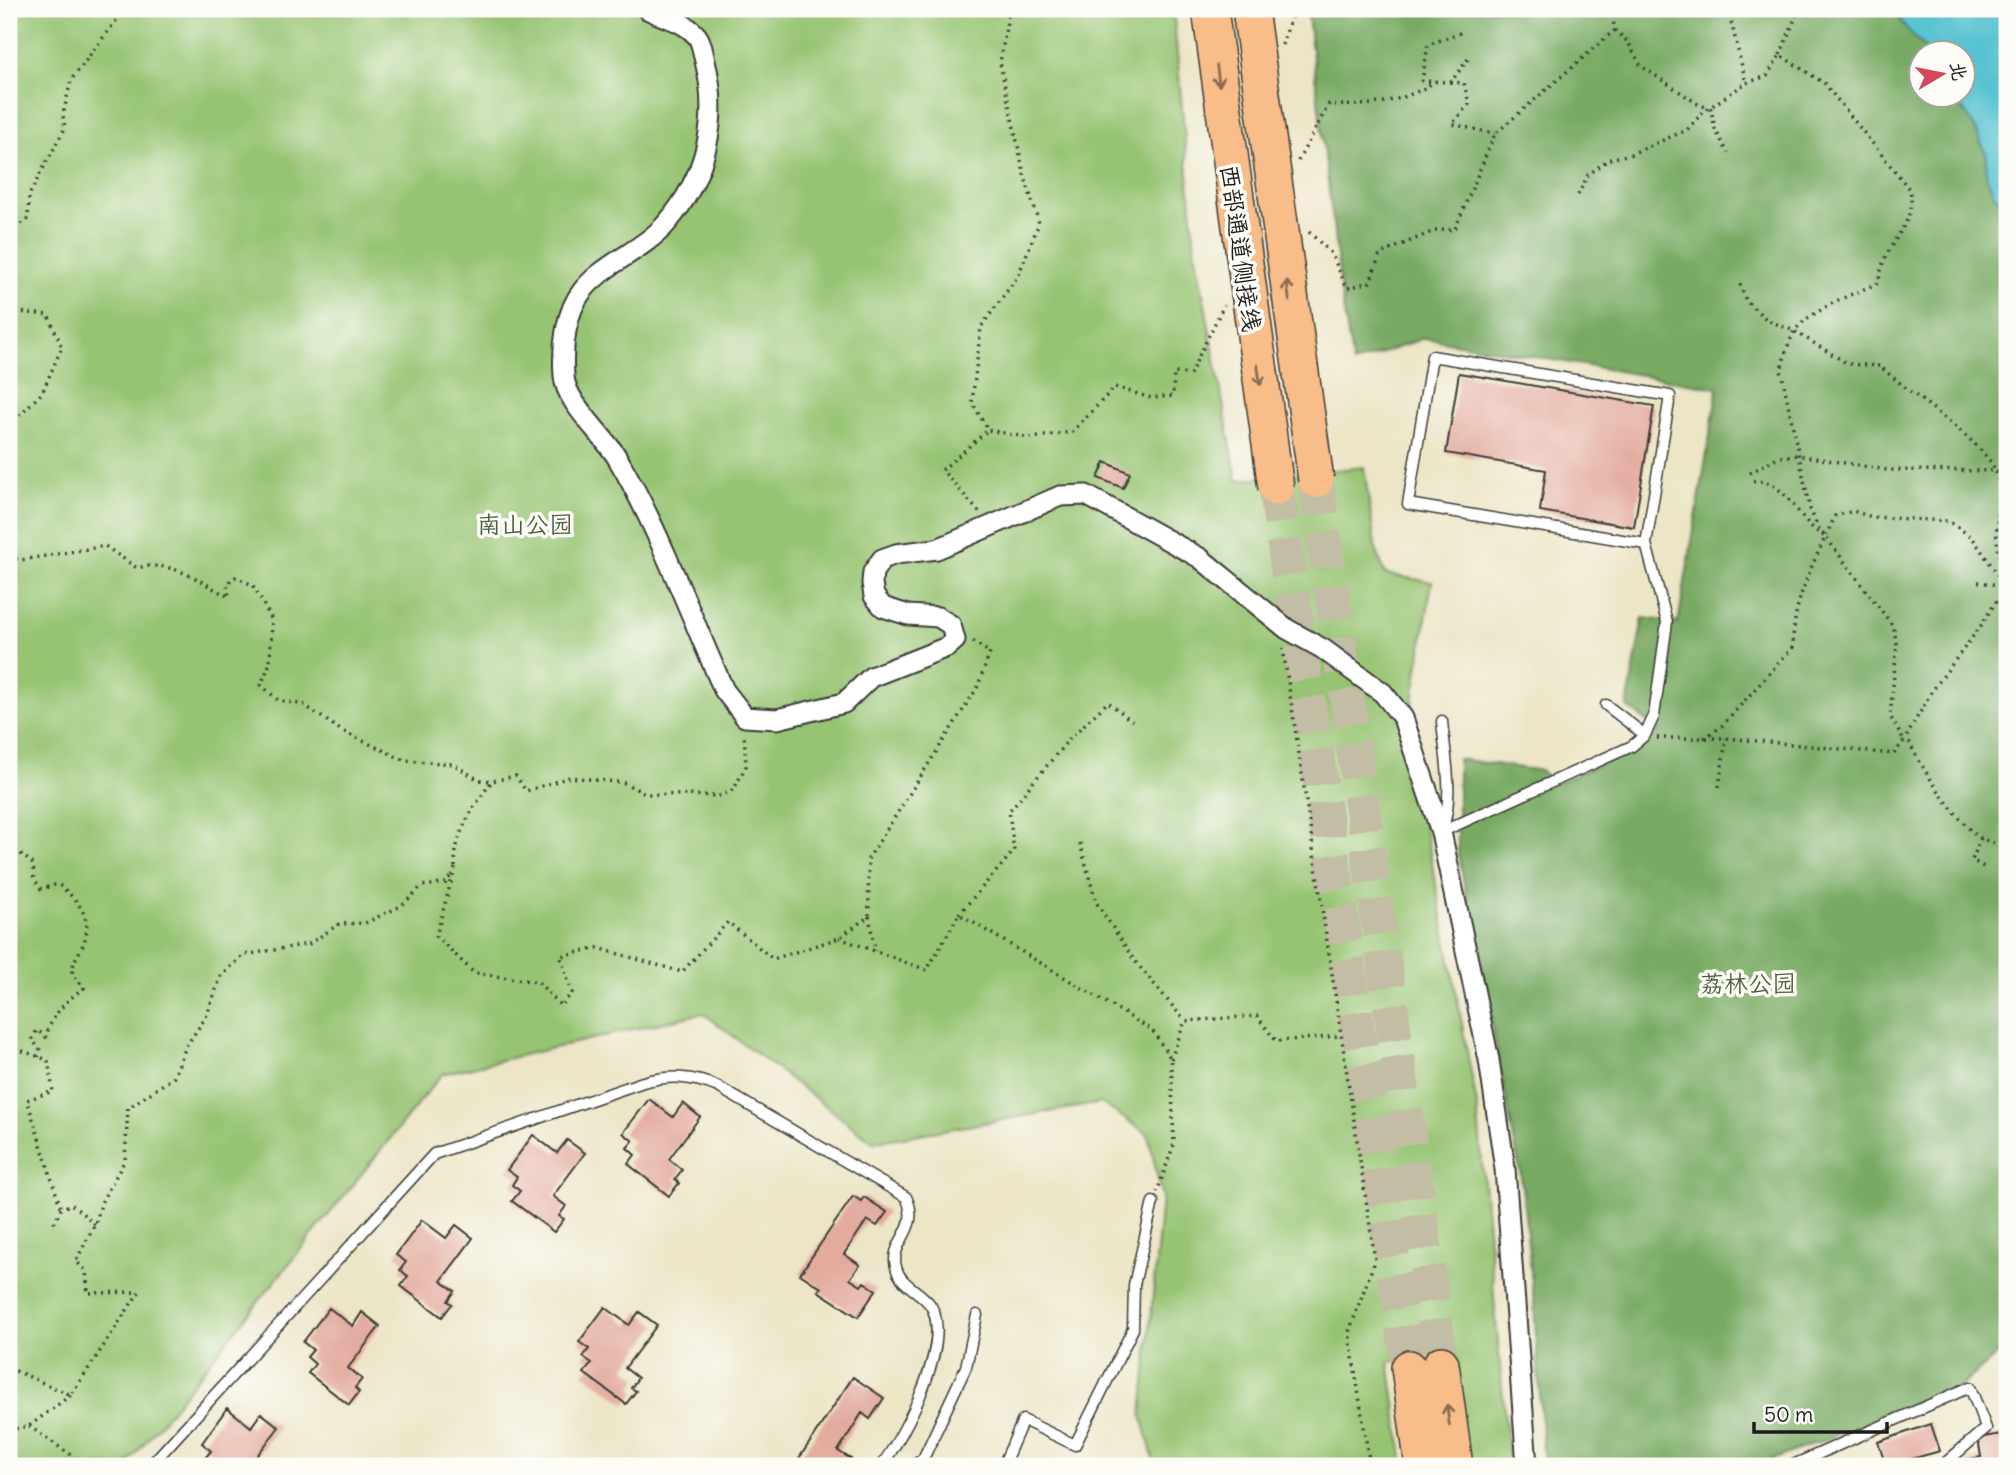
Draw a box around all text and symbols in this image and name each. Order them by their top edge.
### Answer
north arrow [1908,38,1978,108]
text: 北 [1945,60,1972,82]
one-way arrow [1212,65,1225,87]
street label: 西部通道侧接线 [1214,163,1268,333]
one-way arrow [1281,280,1294,303]
one-way arrow [1253,363,1266,386]
park label: 南山公园 [477,509,573,539]
park label: 荔林公园 [1700,968,1796,998]
scale bar [1754,1391,1886,1435]
text: 50 m [1764,1401,1813,1428]
one-way arrow [1441,1404,1454,1427]

